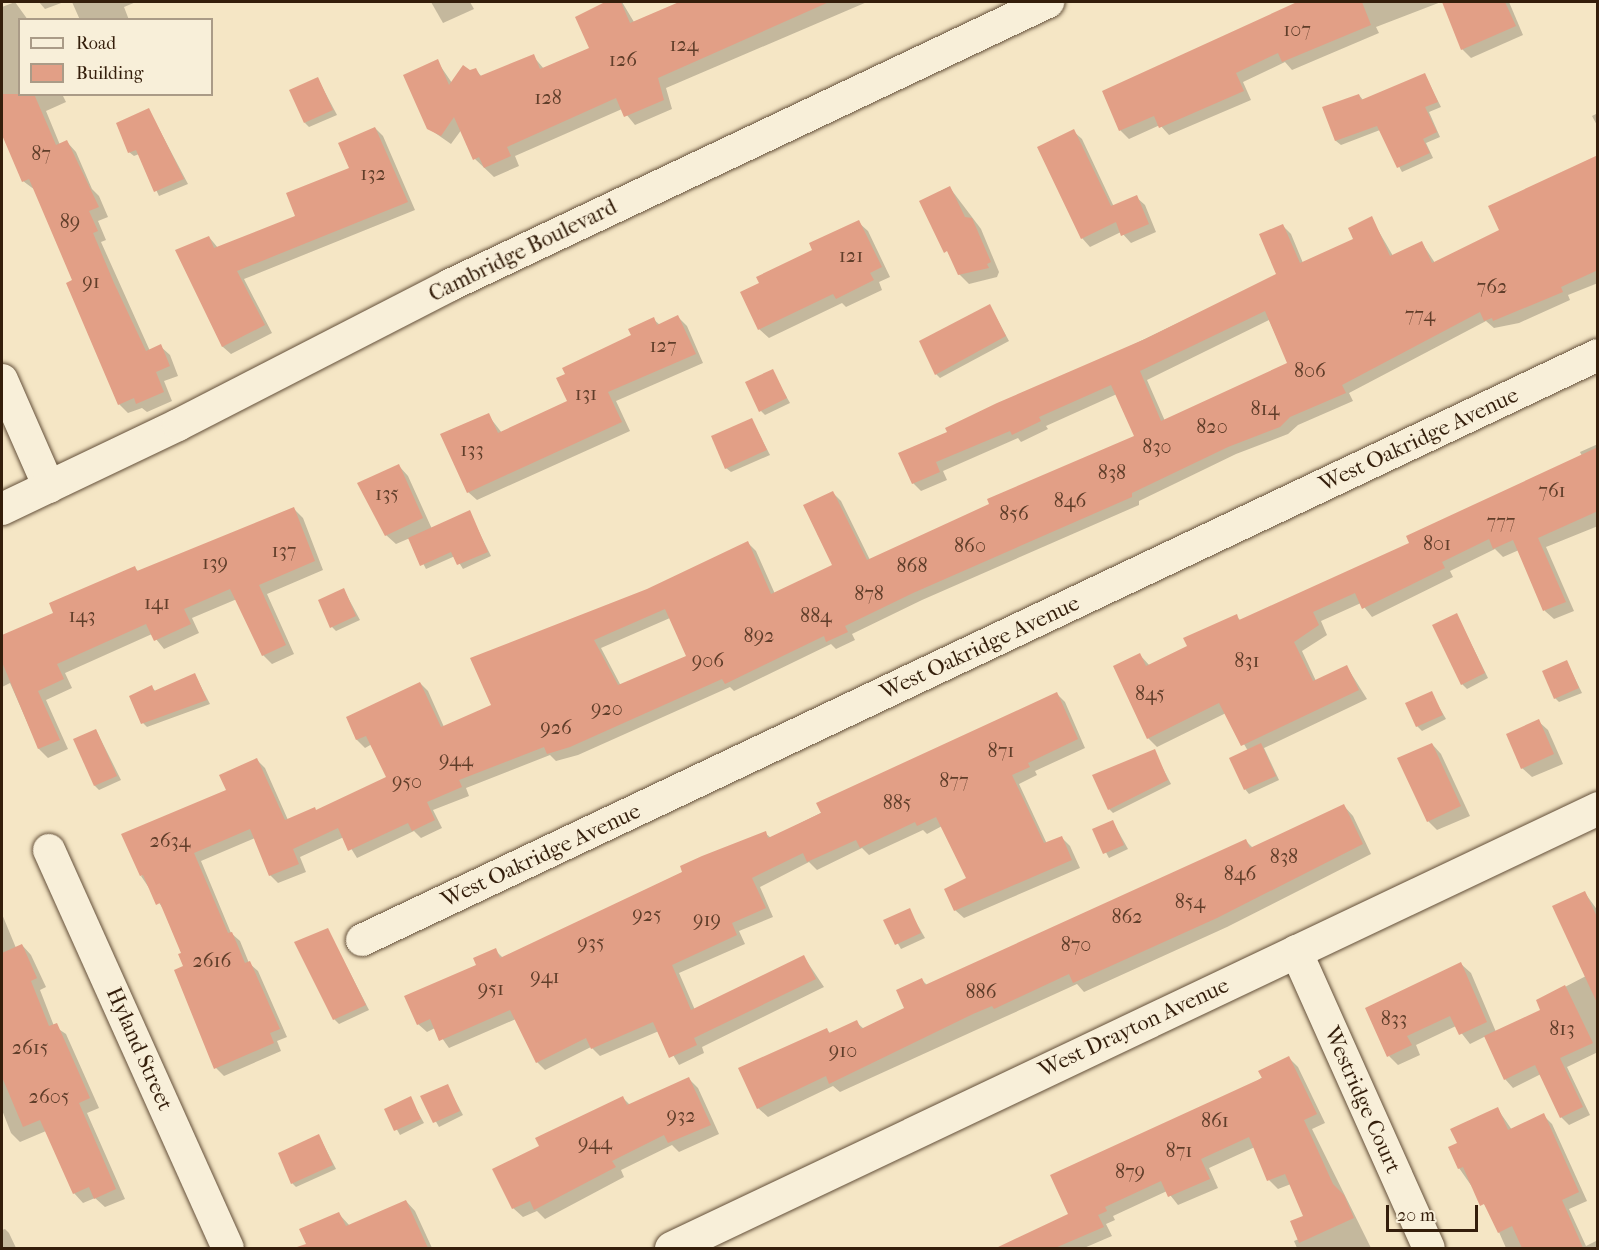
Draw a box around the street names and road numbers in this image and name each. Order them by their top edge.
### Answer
street label: Cambridge Boulevard [425,194,621,308]
street label: West Oakridge Avenue [1315,382,1523,498]
street label: West Oakridge Avenue [876,590,1084,706]
street label: West Oakridge Avenue [437,798,645,914]
street label: West Drayton Avenue [1035,972,1233,1084]
street label: Hyland Street [100,983,178,1115]
street label: Westridge Court [1318,1023,1406,1177]

